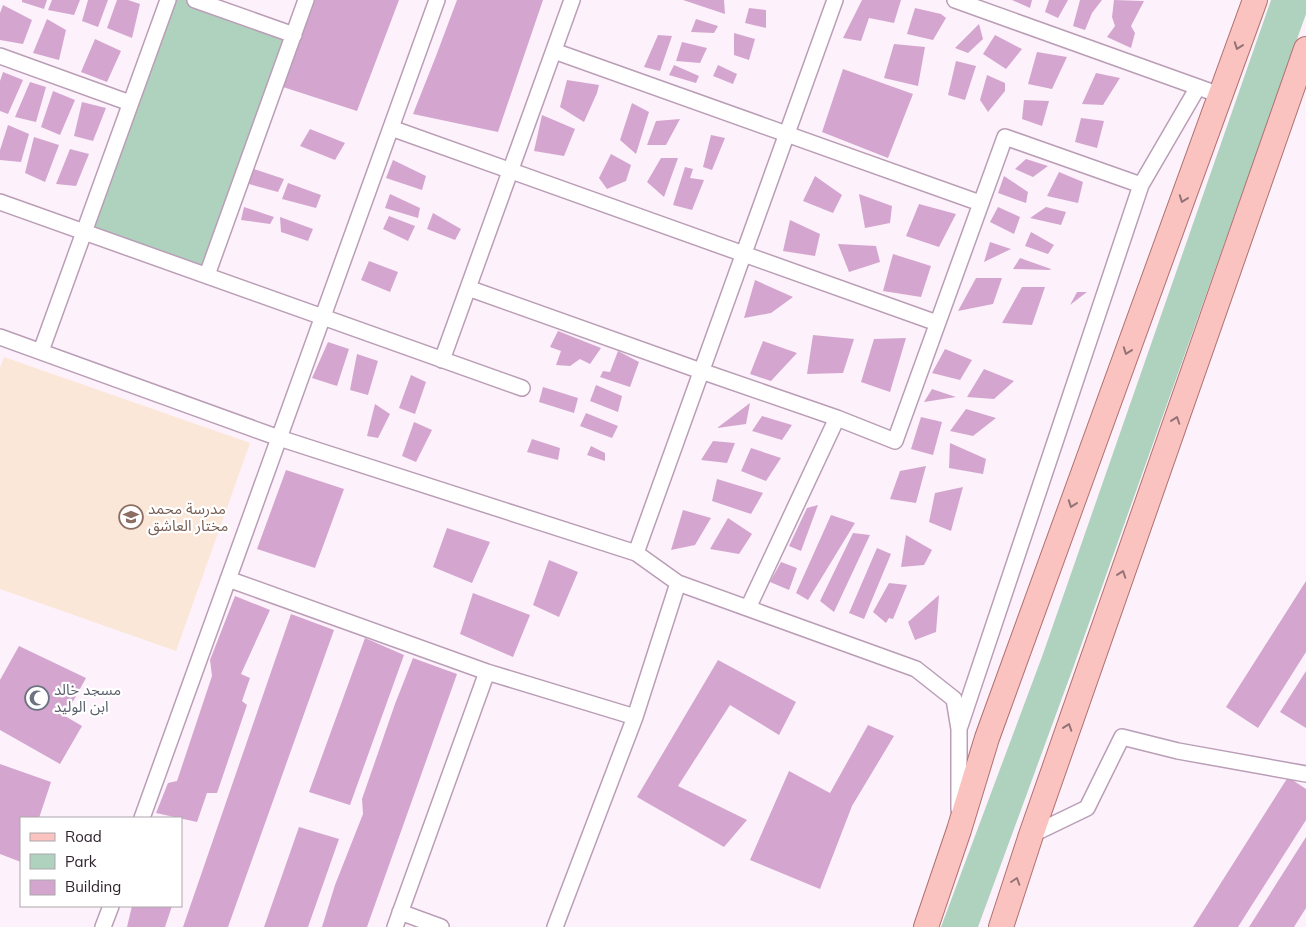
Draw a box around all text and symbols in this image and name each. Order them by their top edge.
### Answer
one-way arrow [1234,41,1244,50]
one-way arrow [1179,194,1189,202]
one-way arrow [1123,347,1133,355]
one-way arrow [1170,416,1180,425]
place label: مدرسة محمد مختار العاشق [148,499,228,536]
one-way arrow [1068,499,1078,508]
school or university icon: مدرسة محمد مختار العاشق [118,504,144,530]
one-way arrow [1116,570,1126,578]
place label: مسجد خالد ابن الوليد [54,680,121,716]
mosque icon: مسجد خالد ابن الوليد [24,685,50,711]
one-way arrow [1063,723,1073,732]
legend [20,817,182,907]
text: Road [65,827,102,846]
text: Park [65,852,97,871]
text: Building [65,877,121,896]
one-way arrow [1010,877,1020,885]

